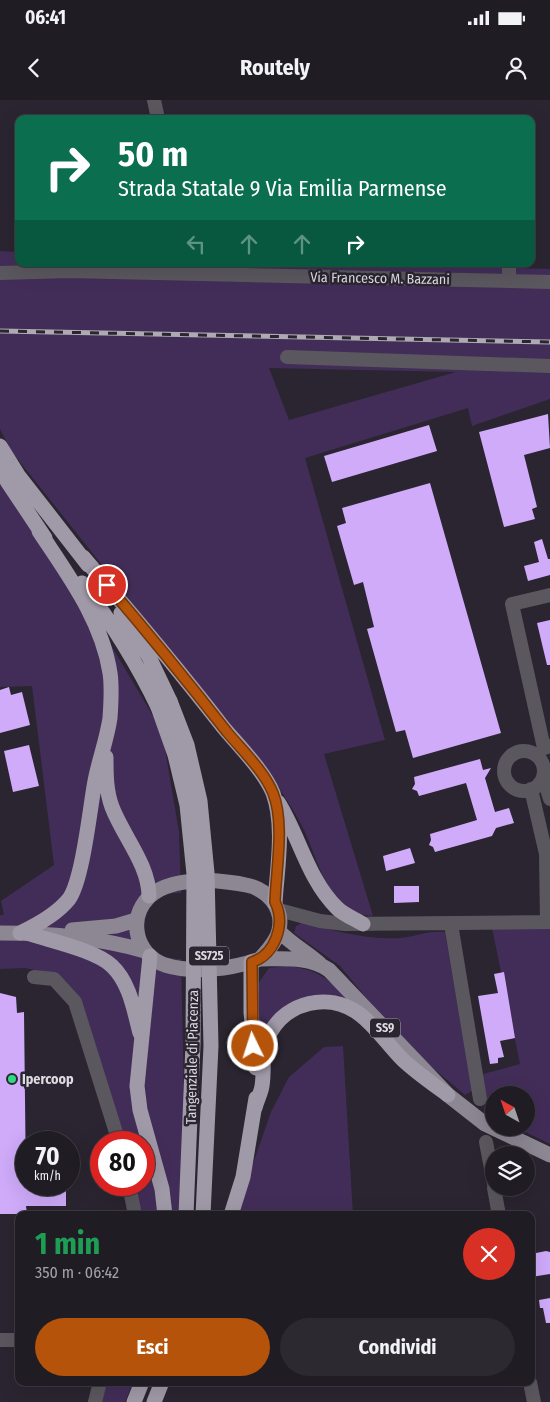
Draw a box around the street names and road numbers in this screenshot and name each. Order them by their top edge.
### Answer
street label: Via Francesco M. Bazzani [310,269,450,288]
road number: SS725 [189,946,229,966]
street label: Tangenziale di Piacenza [183,989,202,1124]
road number: SS9 [370,1018,400,1038]

